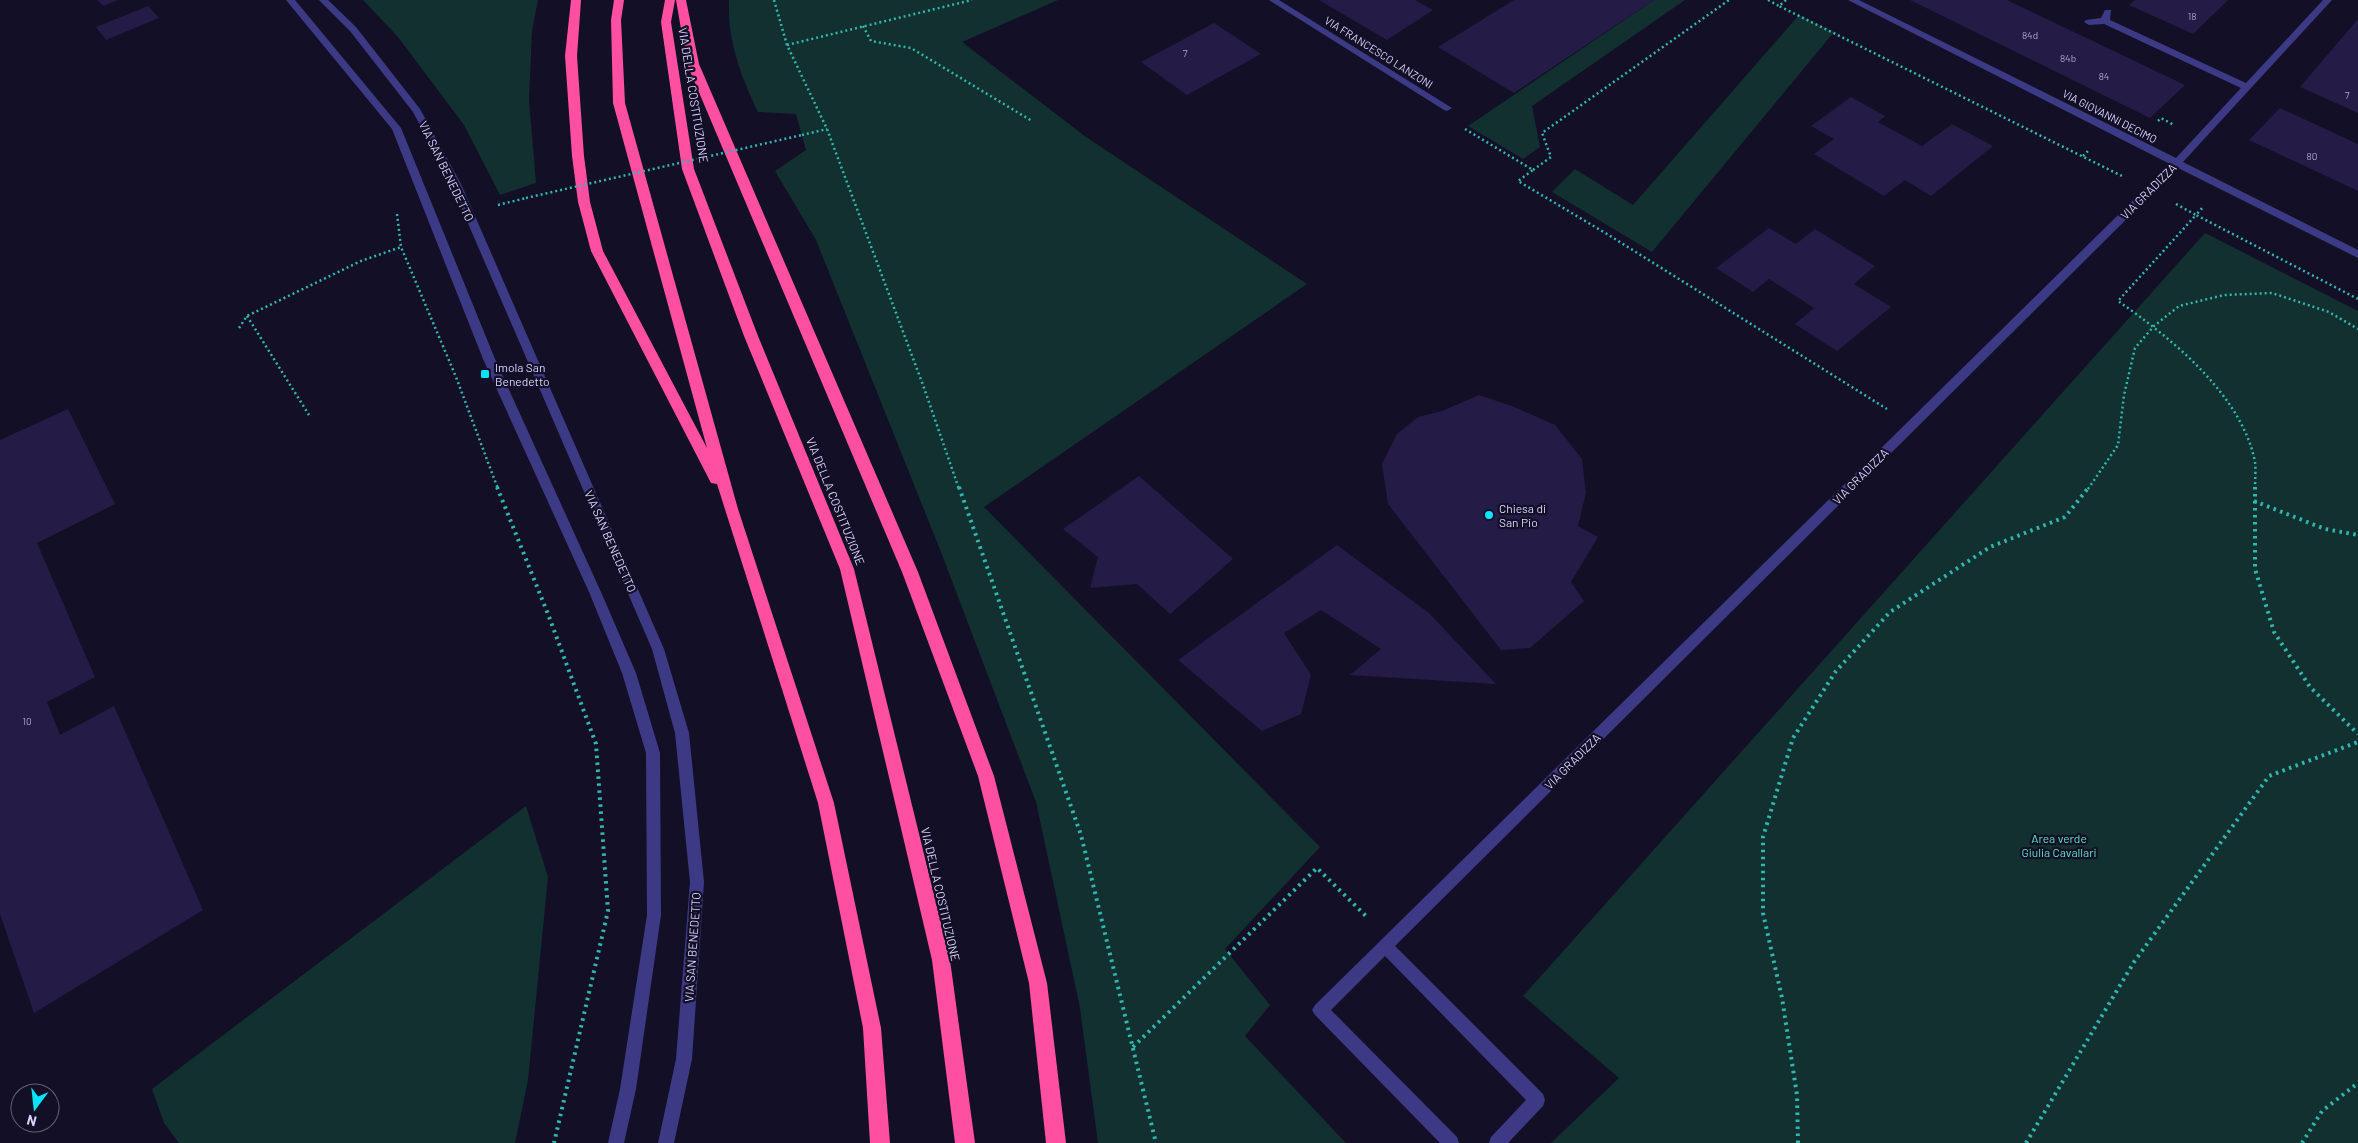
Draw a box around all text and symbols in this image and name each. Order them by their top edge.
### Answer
house number: 18 [2188,10,2196,22]
street label: VIA FRANCESCO LANZONI [1322,13,1436,91]
street label: VIA DELLA COSTITUZIONE [676,26,712,164]
house number: 84d [2022,29,2038,41]
house number: 7 [1183,47,1188,59]
house number: 84b [2060,52,2076,64]
house number: 84 [2099,70,2109,82]
street label: VIA GIOVANNI DECIMO [2061,87,2159,146]
house number: 7 [2345,89,2350,101]
street label: VIA SAN BENEDETTO [417,119,477,223]
house number: 80 [2307,150,2317,162]
street label: VIA GRADIZZA [2117,160,2179,222]
place label: Imola San Benedetto [495,360,550,388]
marker: Imola San Benedetto [479,368,491,380]
street label: VIA DELLA COSTITUZIONE [804,435,868,567]
street label: VIA GRADIZZA [1829,445,1891,507]
street label: VIA SAN BENEDETTO [582,488,640,594]
place label: Chiesa di San Pio [1499,501,1546,529]
marker: Chiesa di San Pio [1483,509,1495,521]
house number: 10 [22,715,32,727]
street label: VIA GRADIZZA [1541,730,1603,792]
street label: VIA DELLA COSTITUZIONE [919,826,963,962]
park label: Area verde Giulia Cavallari [2021,831,2097,859]
street label: VIA SAN BENEDETTO [681,892,703,1002]
north arrow [10,1083,60,1133]
text: N [25,1112,38,1130]

